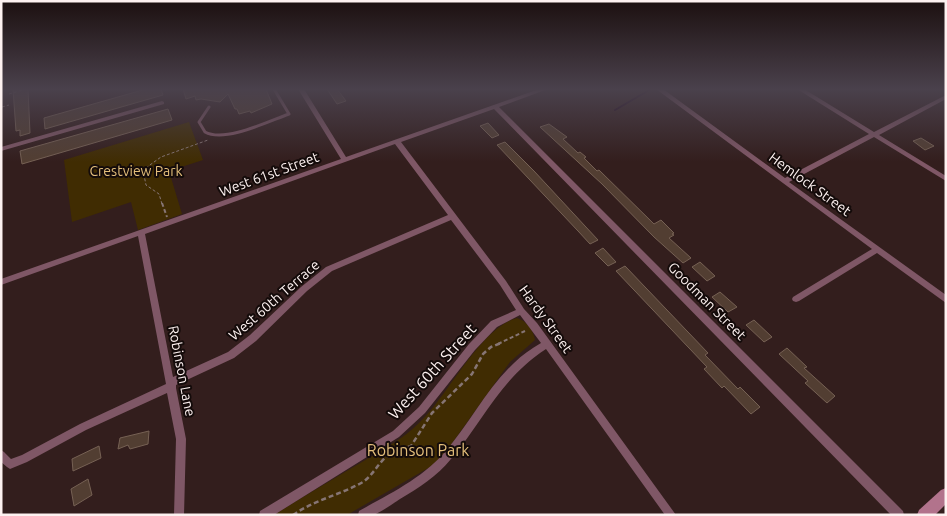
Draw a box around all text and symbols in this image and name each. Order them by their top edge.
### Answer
street label: West 61st Street [217,148,321,199]
street label: Hemlock Street [766,149,854,219]
park label: Crestview Park [89,163,183,179]
street label: West 60th Terrace [226,256,322,344]
street label: Goodman Street [665,259,750,344]
street label: Hardy Street [516,282,576,356]
street label: West 60th Street [384,319,480,422]
street label: Robinson Lane [165,324,199,418]
park label: Robinson Park [367,441,469,459]

